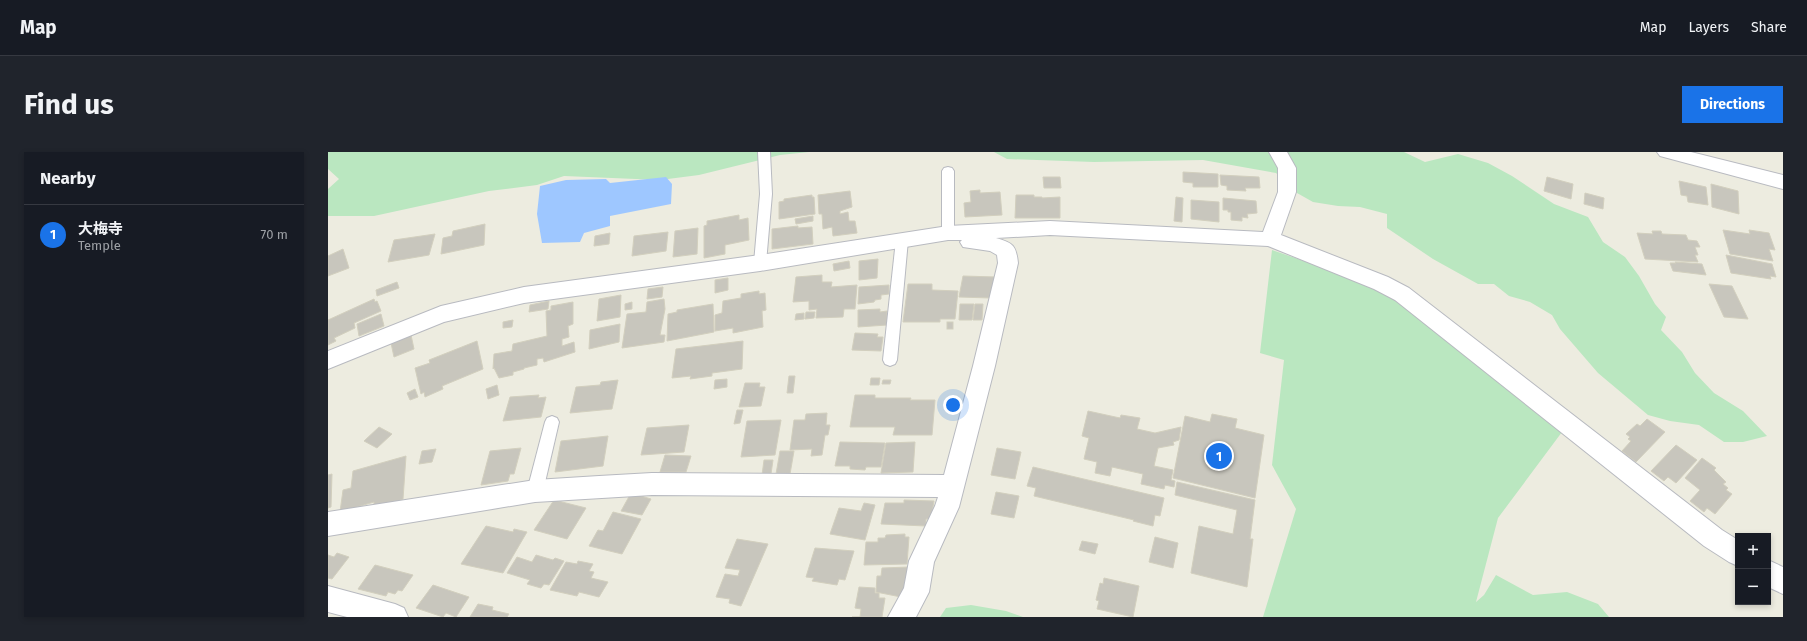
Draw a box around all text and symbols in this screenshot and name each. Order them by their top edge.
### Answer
text: Map [20,16,57,39]
text: Map [1640,19,1666,36]
text: Layers [1688,19,1729,36]
text: Share [1751,19,1787,36]
button: Directions [1682,86,1783,123]
text: Find us [24,88,114,121]
text: Nearby [40,168,95,189]
text: 大梅寺 [78,220,123,238]
text: 1 [50,227,56,242]
text: 70 m [261,227,288,242]
text: Temple [78,238,121,253]
your location [943,395,963,415]
pin: 1 [1206,441,1232,471]
map controls [1735,533,1771,605]
button: + [1735,533,1771,569]
button: − [1735,569,1771,605]

